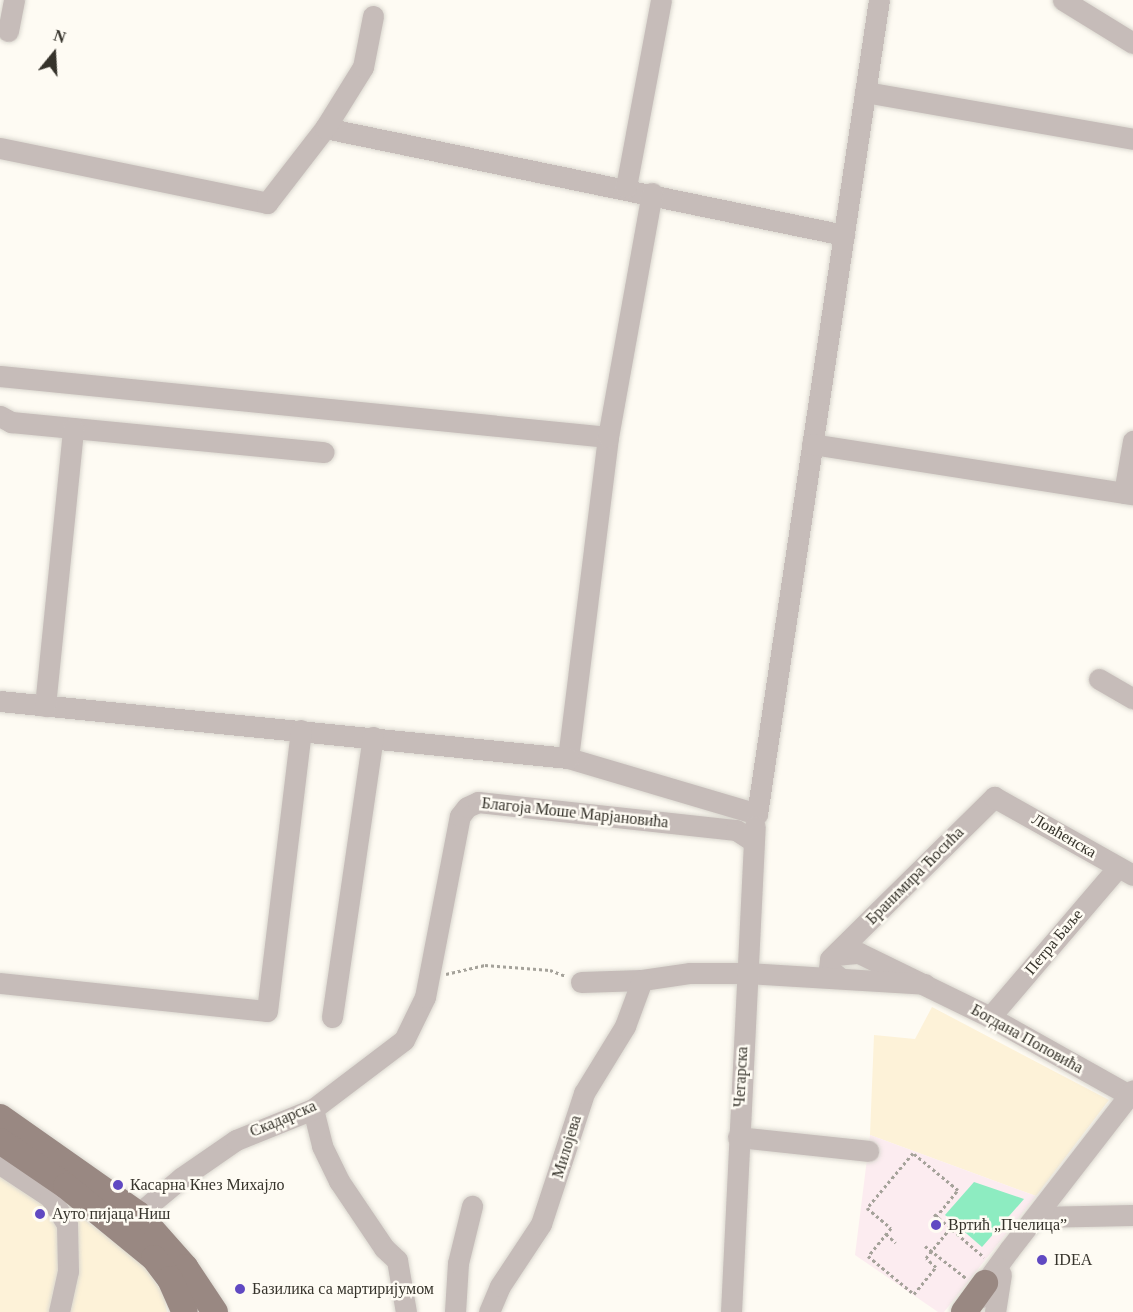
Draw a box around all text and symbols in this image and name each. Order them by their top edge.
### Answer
north arrow [24,24,84,84]
text: N [52,27,68,46]
street label: Благоја Моше Марјановића [481,794,669,832]
street label: Ловћенска [1028,810,1100,862]
street label: Бранимира Ћосића [862,823,968,929]
street label: Петра Баље [1021,905,1087,979]
street label: Богдана Поповића [968,1000,1086,1078]
street label: Чегарска [730,1046,752,1108]
street label: Скадарска [247,1096,319,1142]
street label: Милојева [548,1113,586,1181]
place label: Касарна Кнез Михајло [130,1175,285,1195]
marker: Касарна Кнез Михајло [111,1178,125,1192]
place label: Ауто пијаца Ниш [52,1204,170,1224]
marker: Ауто пијаца Ниш [33,1207,47,1221]
place label: Вртић „Пчелица” [948,1215,1067,1235]
marker: Вртић „Пчелица” [929,1218,943,1232]
place label: IDEA [1054,1250,1092,1270]
marker: IDEA [1035,1253,1049,1267]
place label: Базилика са мартиријумом [252,1279,434,1299]
marker: Базилика са мартиријумом [233,1282,247,1296]

